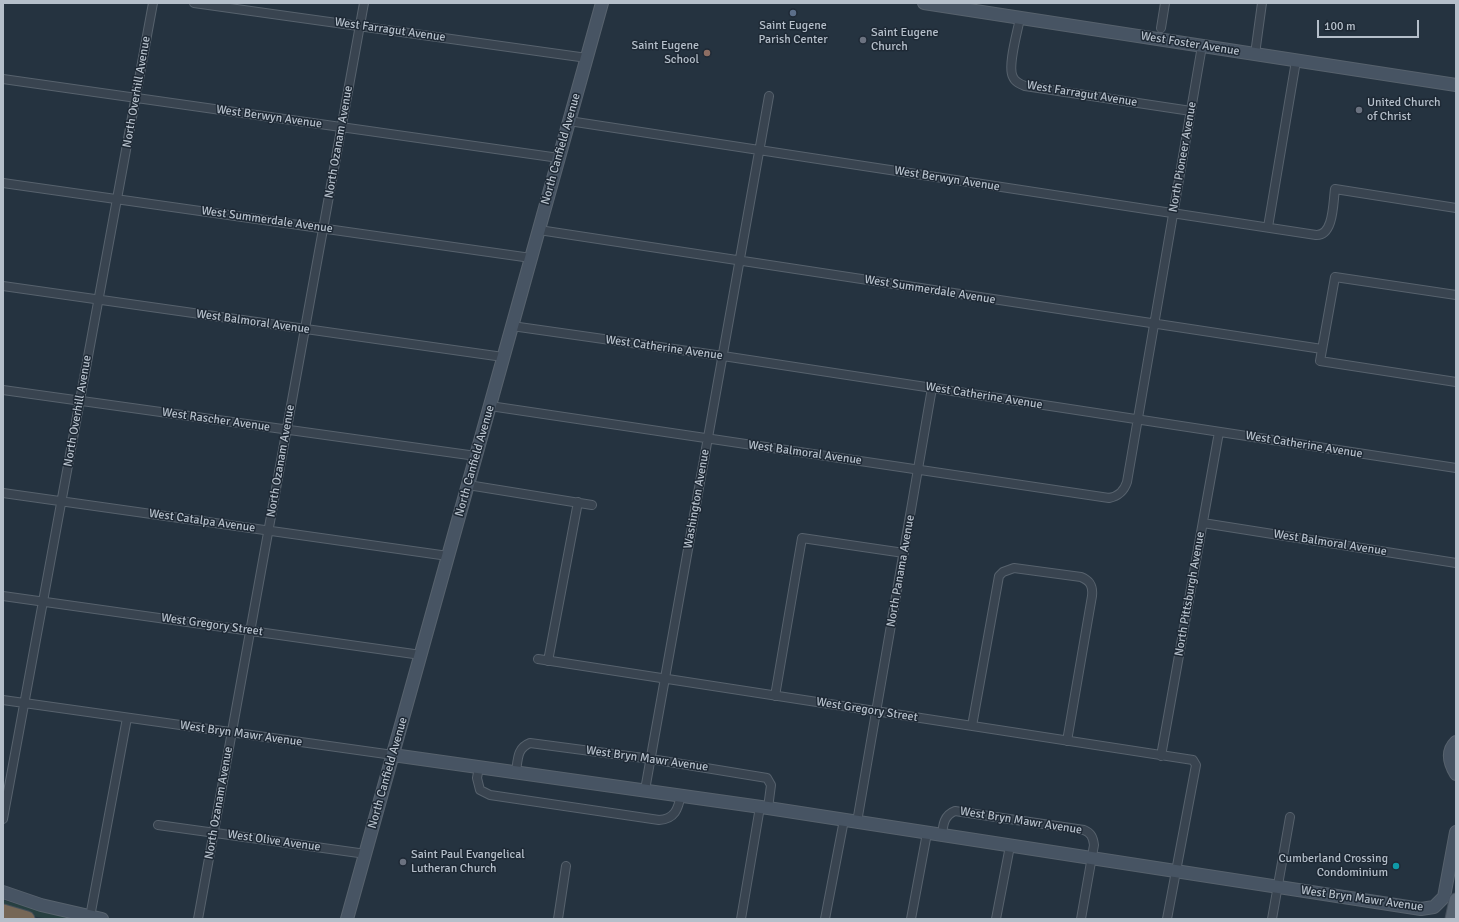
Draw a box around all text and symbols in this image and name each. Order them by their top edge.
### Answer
marker: Saint Eugene Parish Center [788,8,798,18]
scale bar [1319,12,1421,38]
street label: West Farragut Avenue [334,15,446,45]
place label: Saint Eugene Parish Center [758,19,828,47]
text: 100 m [1324,19,1356,34]
place label: Saint Eugene Church [871,26,939,54]
street label: West Foster Avenue [1140,29,1240,59]
street label: North Overhill Avenue [120,35,154,149]
marker: Saint Eugene Church [858,35,868,45]
place label: Saint Eugene School [631,39,699,67]
marker: Saint Eugene School [702,48,712,58]
street label: West Farragut Avenue [1026,78,1138,110]
street label: North Ozanam Avenue [322,85,356,199]
street label: North Canfield Avenue [538,92,584,206]
place label: United Church of Christ [1367,96,1441,124]
street label: North Pioneer Avenue [1166,101,1200,213]
street label: West Berwyn Avenue [215,102,323,132]
marker: United Church of Christ [1354,105,1364,115]
street label: West Berwyn Avenue [893,164,1001,194]
street label: West Summerdale Avenue [200,204,334,236]
street label: West Summerdale Avenue [863,273,997,307]
street label: West Balmoral Avenue [195,307,311,337]
street label: West Catherine Avenue [604,333,724,363]
street label: North Overhill Avenue [61,354,95,468]
street label: West Catherine Avenue [924,380,1044,412]
street label: North Ozanam Avenue [264,404,298,518]
street label: North Canfield Avenue [452,404,498,518]
street label: West Rascher Avenue [161,405,271,435]
street label: West Catherine Avenue [1244,429,1364,461]
street label: West Balmoral Avenue [747,438,863,468]
street label: Washington Avenue [681,448,713,550]
street label: West Catalpa Avenue [148,506,256,536]
street label: North Panama Avenue [884,514,918,628]
street label: West Balmoral Avenue [1272,527,1388,559]
street label: North Pittsburgh Avenue [1172,531,1208,657]
street label: West Gregory Street [160,611,264,639]
street label: West Gregory Street [815,695,919,725]
street label: North Canfield Avenue [365,716,411,830]
street label: West Bryn Mawr Avenue [179,718,303,750]
street label: West Bryn Mawr Avenue [585,743,709,775]
street label: North Ozanam Avenue [202,746,236,860]
street label: West Bryn Mawr Avenue [959,804,1083,838]
street label: West Olive Avenue [227,827,321,855]
place label: Saint Paul Evangelical Lutheran Church [411,848,525,876]
place label: Cumberland Crossing Condominium [1278,852,1388,880]
marker: Saint Paul Evangelical Lutheran Church [398,857,408,867]
marker: Cumberland Crossing Condominium [1391,861,1401,871]
street label: West Bryn Mawr Avenue [1300,883,1424,915]

